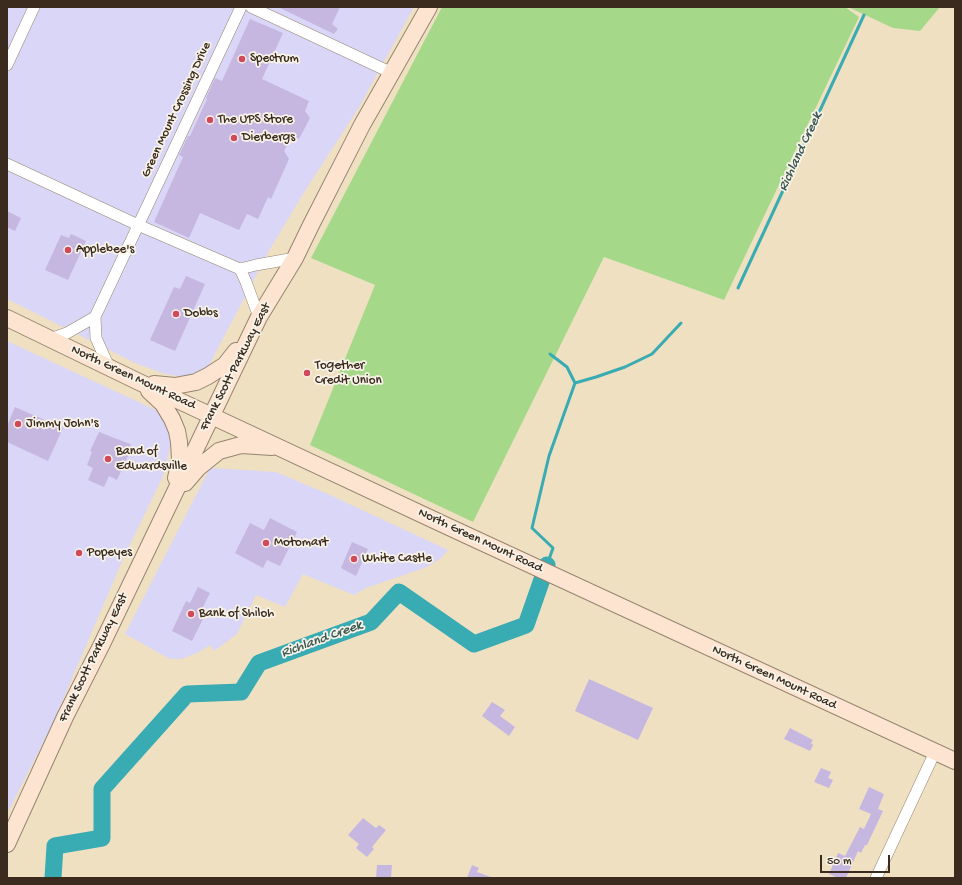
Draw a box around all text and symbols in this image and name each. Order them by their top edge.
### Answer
street label: Green Mount Crossing Drive [139,40,215,180]
place label: Spectrum [250,51,299,67]
marker: Spectrum [237,54,247,64]
water label: Richland Creek [775,110,827,194]
place label: The UPS Store [218,112,293,128]
marker: The UPS Store [205,115,215,125]
place label: Dierbergs [242,130,295,146]
marker: Dierbergs [229,133,239,143]
place label: Applebee's [76,242,134,258]
marker: Applebee's [63,245,73,255]
street label: Frank Scott Parkway East [197,300,275,434]
place label: Dobbs [184,306,218,322]
marker: Dobbs [171,309,181,319]
street label: North Green Mount Road [68,342,198,414]
place label: Together Credit Union [315,358,382,389]
marker: Together Credit Union [302,368,312,378]
place label: Jimmy John's [26,416,99,432]
marker: Jimmy John's [13,419,23,429]
place label: Band of Edwardsville [116,444,187,475]
marker: Band of Edwardsville [103,454,113,464]
street label: North Green Mount Road [415,505,545,577]
place label: Motomart [274,535,328,551]
marker: Motomart [261,538,271,548]
place label: Popeyes [87,545,132,561]
marker: Popeyes [74,548,84,558]
place label: White Castle [362,551,432,567]
marker: White Castle [349,554,359,564]
street label: Frank Scott Parkway East [56,591,132,725]
place label: Bank of Shiloh [199,606,274,622]
marker: Bank of Shiloh [186,609,196,619]
water label: Richland Creek [279,618,365,662]
street label: North Green Mount Road [709,642,839,714]
scale bar [822,847,892,873]
text: 50 m [827,855,852,869]

